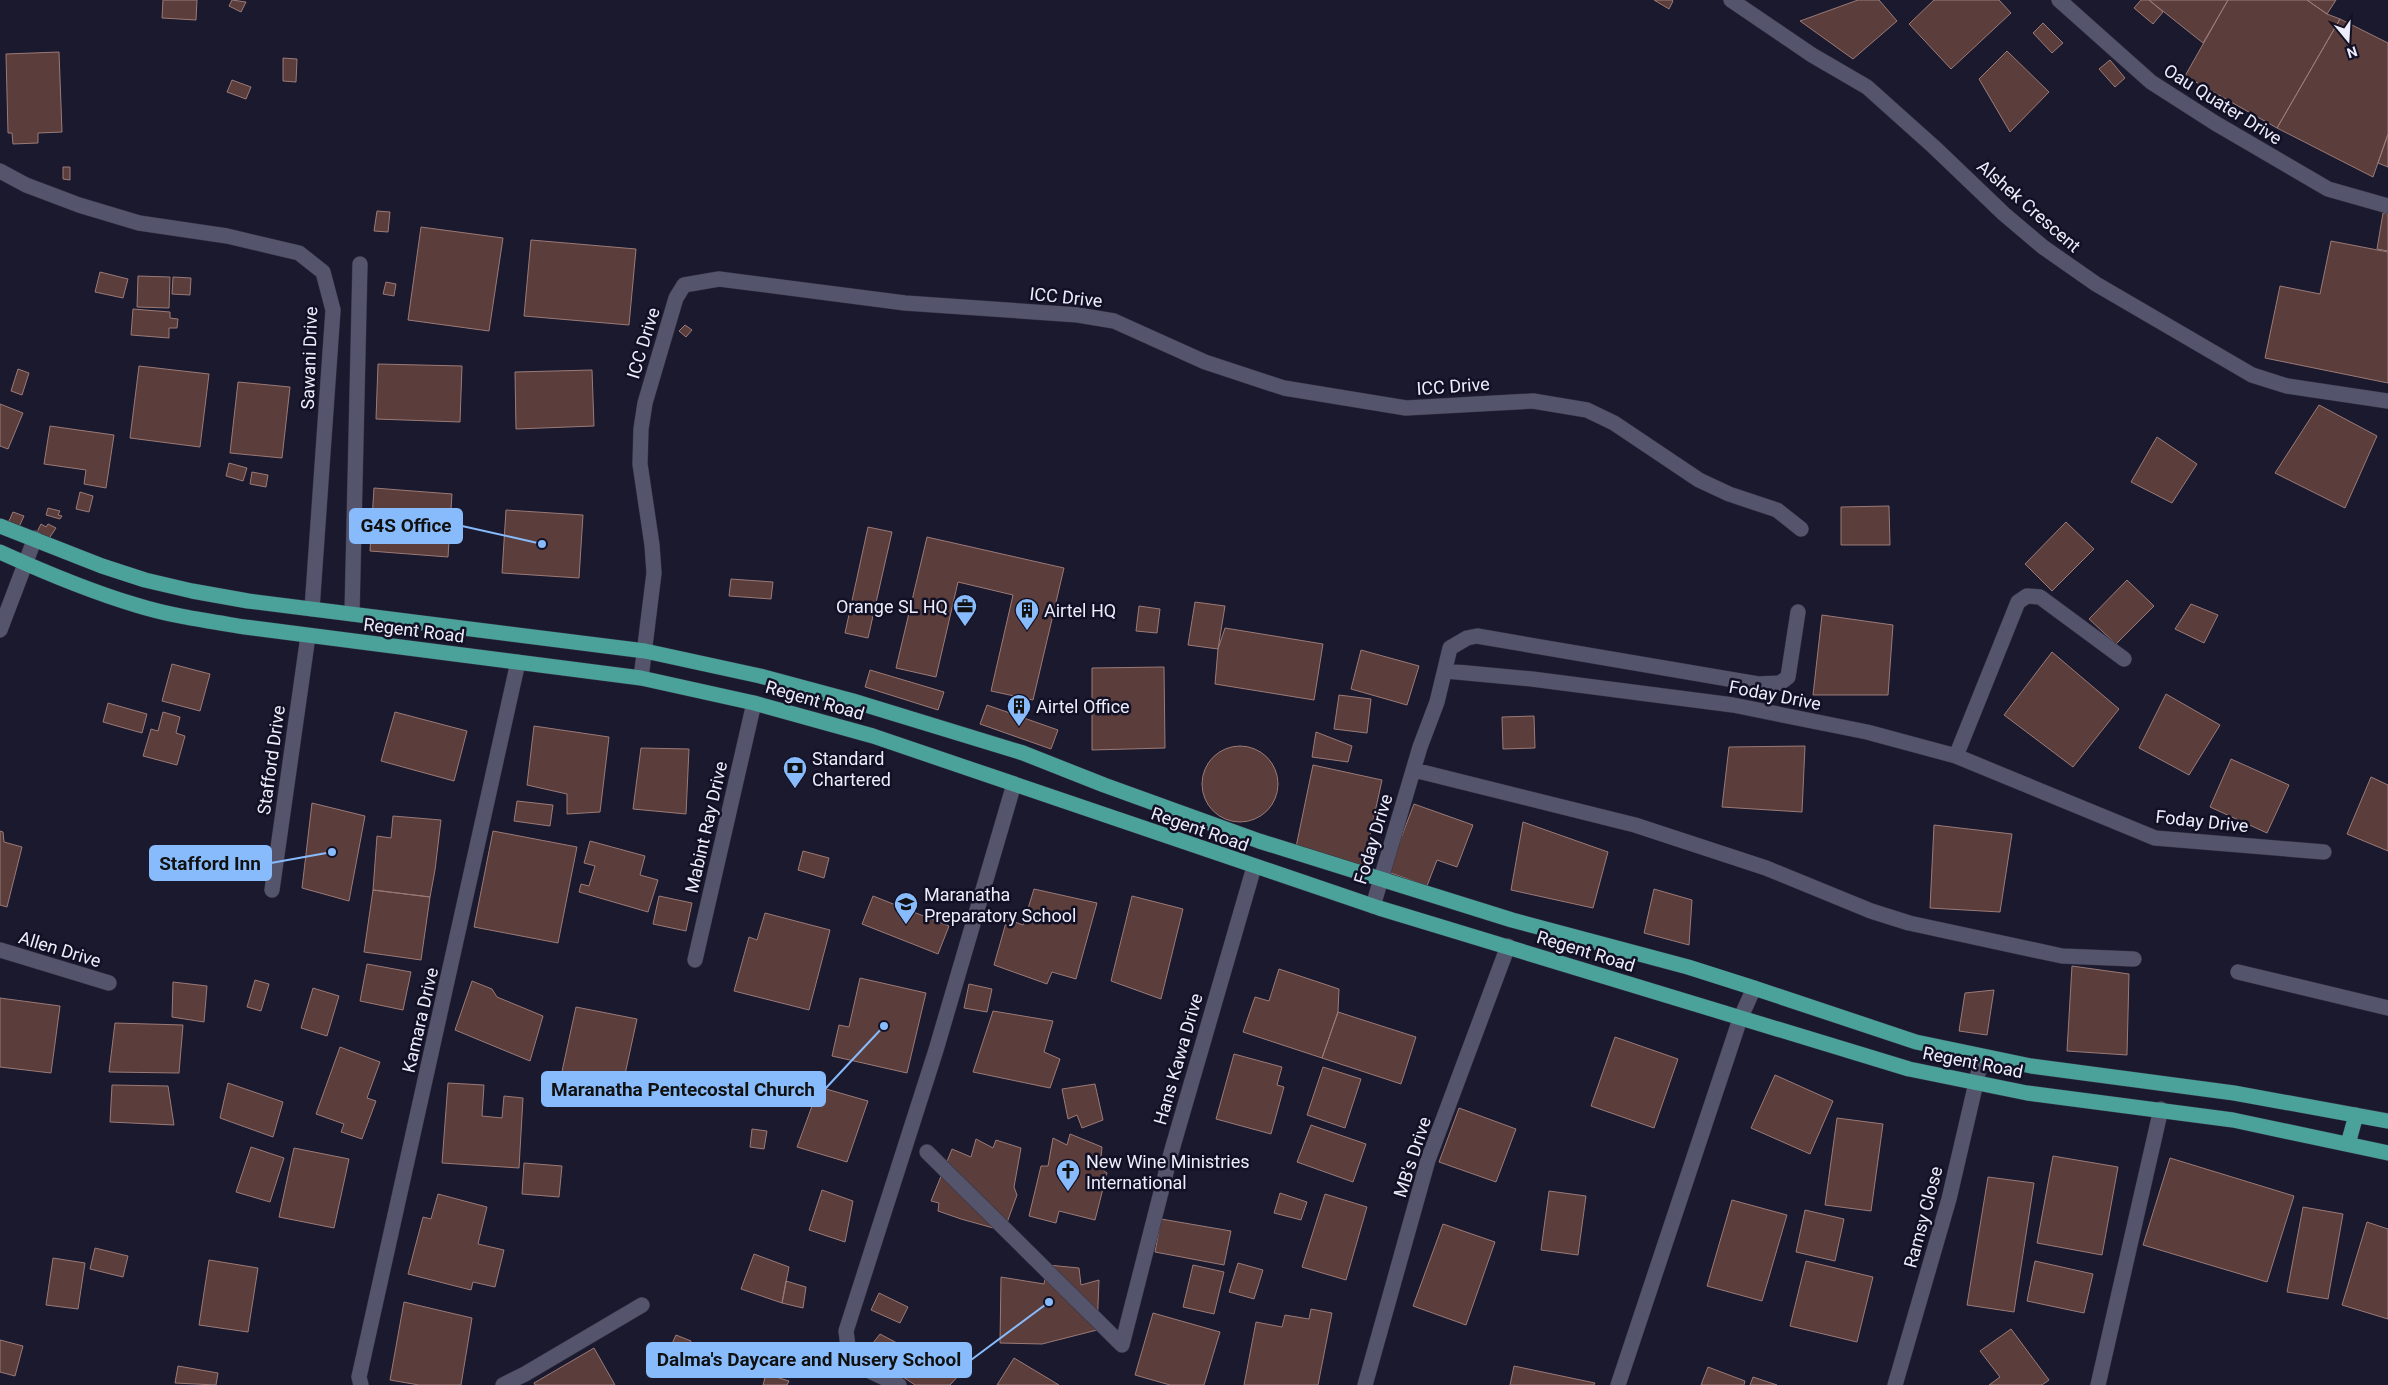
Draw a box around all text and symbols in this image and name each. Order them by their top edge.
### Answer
north arrow [2323,15,2373,65]
text: N [2345,43,2359,62]
street label: Oau Quater Drive [2160,59,2286,149]
street label: Alshek Crescent [1973,156,2085,257]
street label: ICC Drive [1028,283,1104,311]
street label: ICC Drive [622,305,664,381]
street label: Sawani Drive [297,306,321,410]
street label: ICC Drive [1416,373,1490,399]
callout: G4S Office [350,509,462,543]
text: G4S Office [360,514,452,537]
office icon: Orange SL HQ [952,593,978,627]
place label: Orange SL HQ [836,596,948,617]
building icon: Airtel HQ [1014,597,1040,631]
place label: Airtel HQ [1044,600,1116,621]
street label: Regent Road [362,613,466,647]
street label: Regent Road [763,676,867,724]
street label: Foday Drive [1727,676,1823,714]
building icon: Airtel Office [1006,693,1032,727]
place label: Airtel Office [1036,696,1130,717]
street label: Stafford Drive [253,704,289,816]
place label: Standard Chartered [812,748,891,790]
bank icon: Standard Chartered [782,755,808,789]
street label: Mabint Ray Drive [681,759,731,895]
street label: Foday Drive [1349,791,1397,887]
street label: Regent Road [1148,802,1252,856]
street label: Foday Drive [2155,806,2249,836]
callout: Stafford Inn [150,846,271,880]
text: Stafford Inn [159,852,261,875]
place label: Maranatha Preparatory School [924,884,1076,926]
school or university icon: Maranatha Preparatory School [893,891,919,925]
street label: Regent Road [1534,926,1638,976]
street label: Allen Drive [16,927,104,971]
street label: Kamara Drive [398,965,442,1075]
street label: Hans Kawa Drive [1149,991,1207,1127]
street label: Regent Road [1921,1042,2025,1082]
callout: Maranatha Pentecostal Church [542,1072,825,1106]
text: Maranatha Pentecostal Church [551,1078,815,1101]
street label: MB's Drive [1389,1114,1435,1200]
place label: New Wine Ministries International [1086,1151,1250,1193]
church icon: New Wine Ministries International [1055,1158,1081,1192]
street label: Ramsy Close [1899,1164,1947,1270]
callout: Dalma's Daycare and Nusery School [647,1343,971,1377]
text: Dalma's Daycare and Nusery School [657,1348,961,1371]

